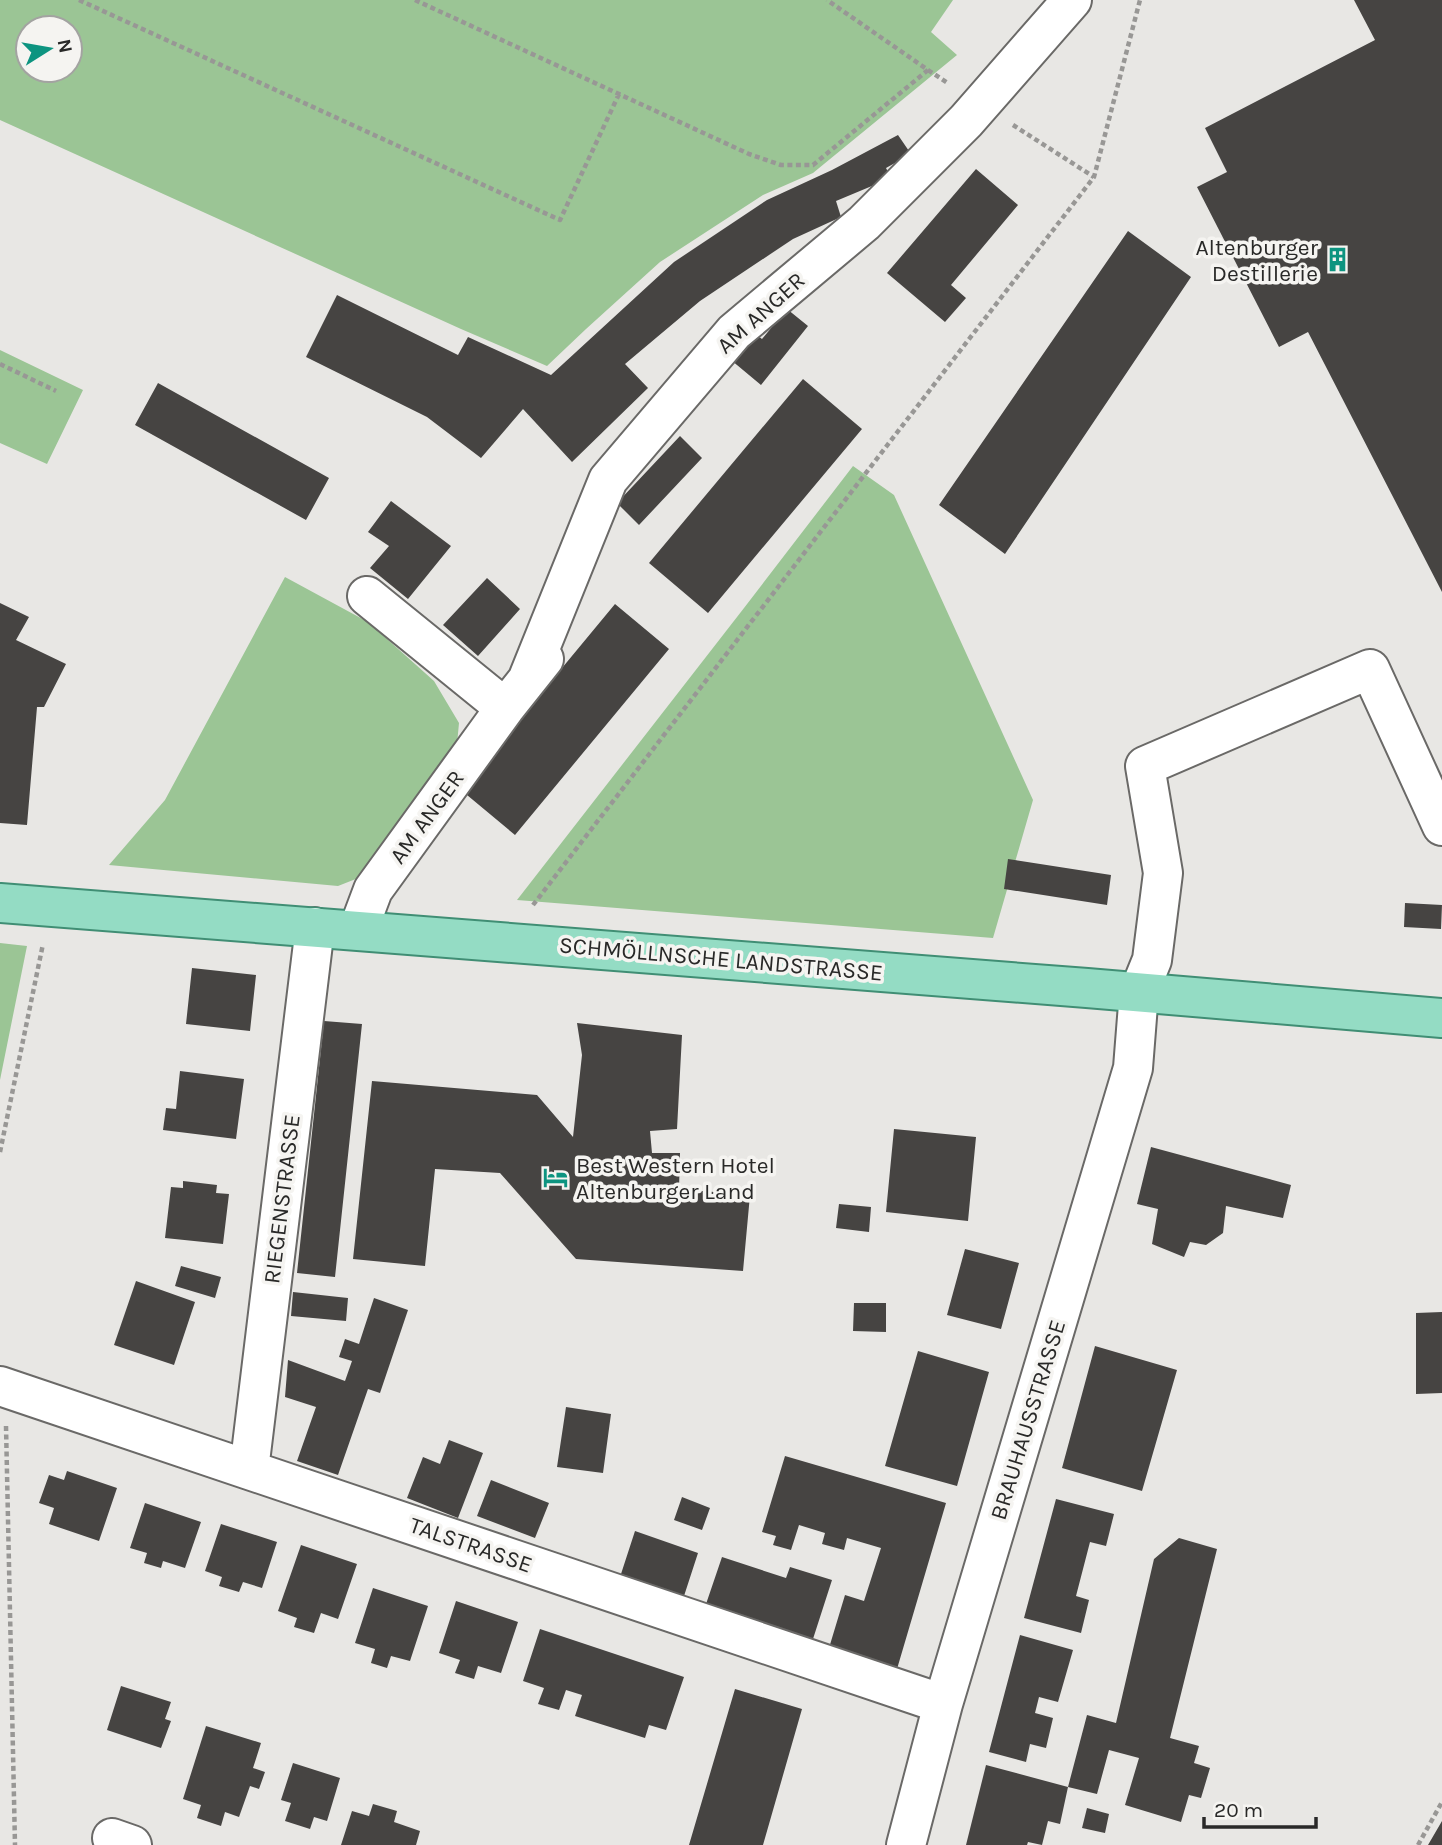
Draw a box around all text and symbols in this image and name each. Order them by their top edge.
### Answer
north arrow [14,14,84,84]
text: N [53,37,77,55]
place label: Altenburger Destillerie [1195,234,1319,287]
building icon: Altenburger Destillerie [1324,246,1352,274]
street label: AM ANGER [711,267,811,359]
street label: AM ANGER [384,765,470,869]
street label: SCHMÖLLNSCHE LANDSTRASSE [558,931,884,987]
street label: RIEGENSTRASSE [258,1113,306,1285]
place label: Best Western Hotel Altenburger Land [576,1152,775,1205]
hotel icon: Best Western Hotel Altenburger Land [542,1164,570,1192]
street label: BRAUHAUSSTRASSE [985,1317,1071,1523]
street label: TALSTRASSE [406,1511,536,1579]
scale bar [1204,1786,1316,1830]
text: 20 m [1214,1798,1263,1822]

